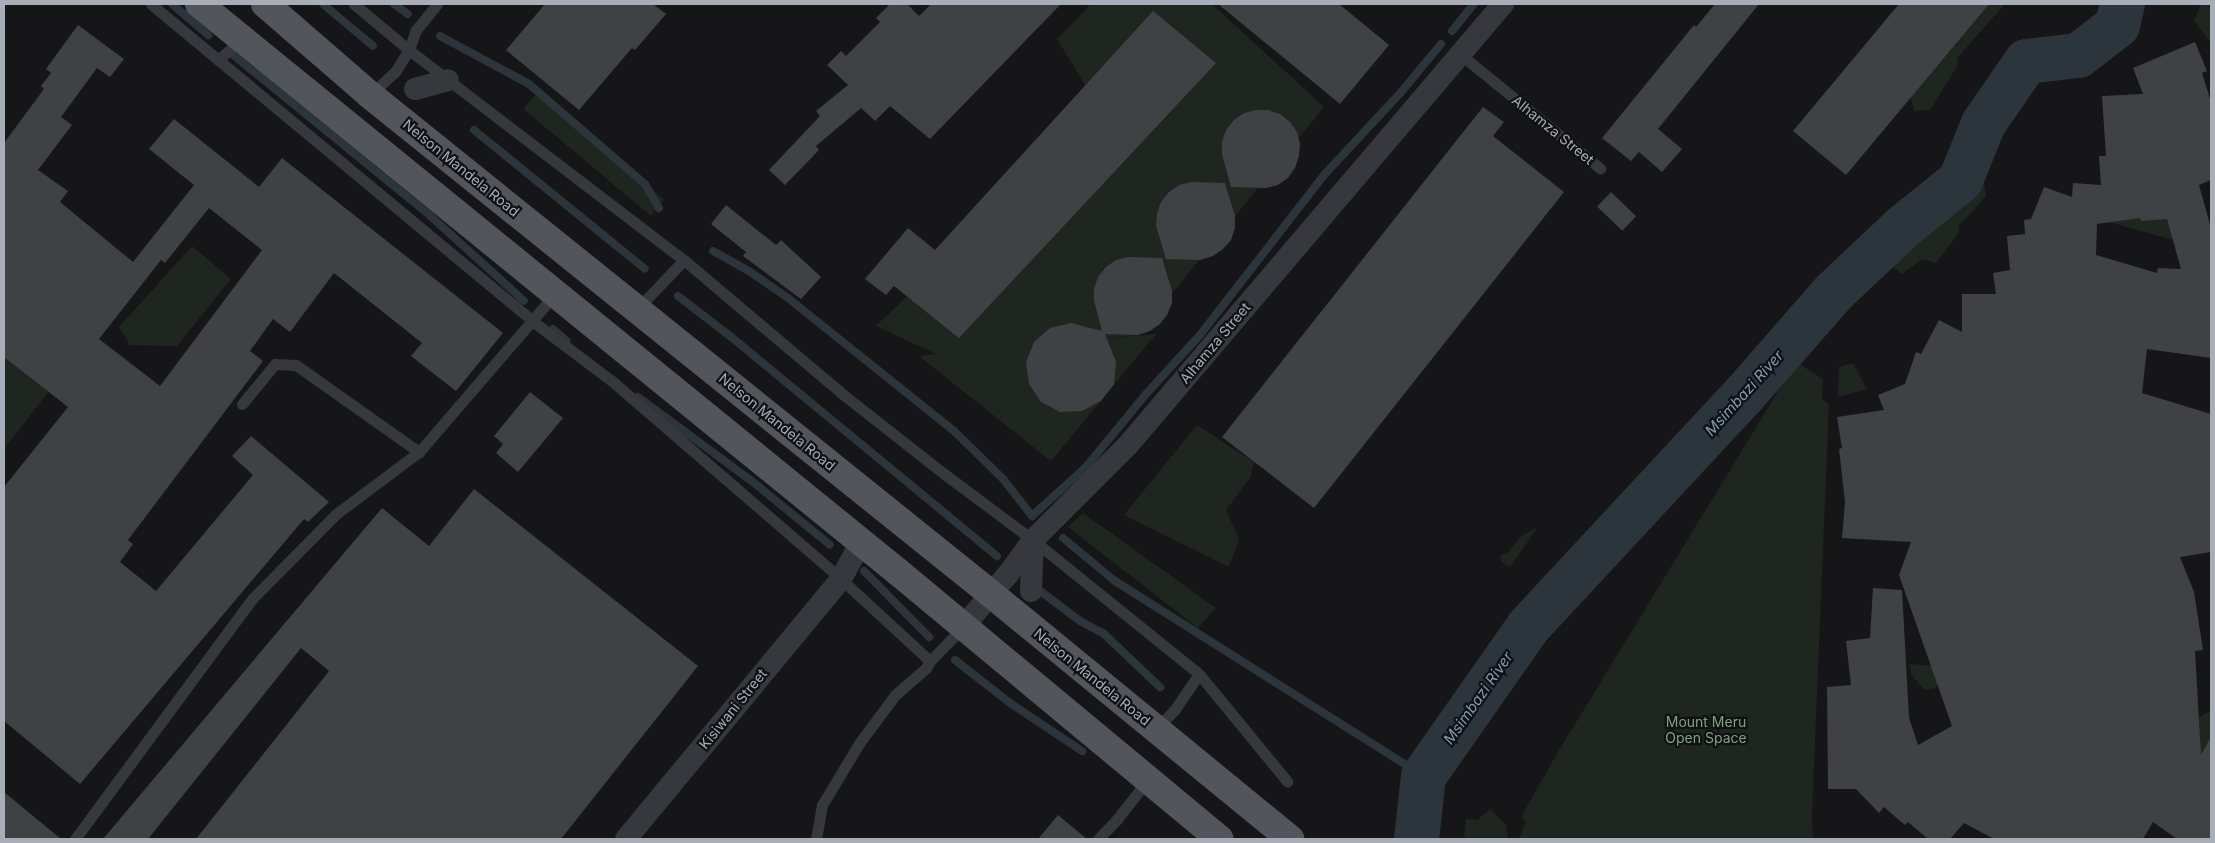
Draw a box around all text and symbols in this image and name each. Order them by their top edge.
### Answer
street label: Alhamza Street [1509,92,1597,168]
street label: Nelson Mandela Road [400,116,522,220]
street label: Alhamza Street [1176,299,1254,387]
water label: Msimbazi River [1701,347,1787,439]
street label: Nelson Mandela Road [716,370,838,474]
street label: Nelson Mandela Road [1031,625,1153,729]
water label: Msimbazi River [1440,648,1516,748]
street label: Kisiwani Street [696,666,770,752]
park label: Mount Meru Open Space [1665,714,1747,746]

